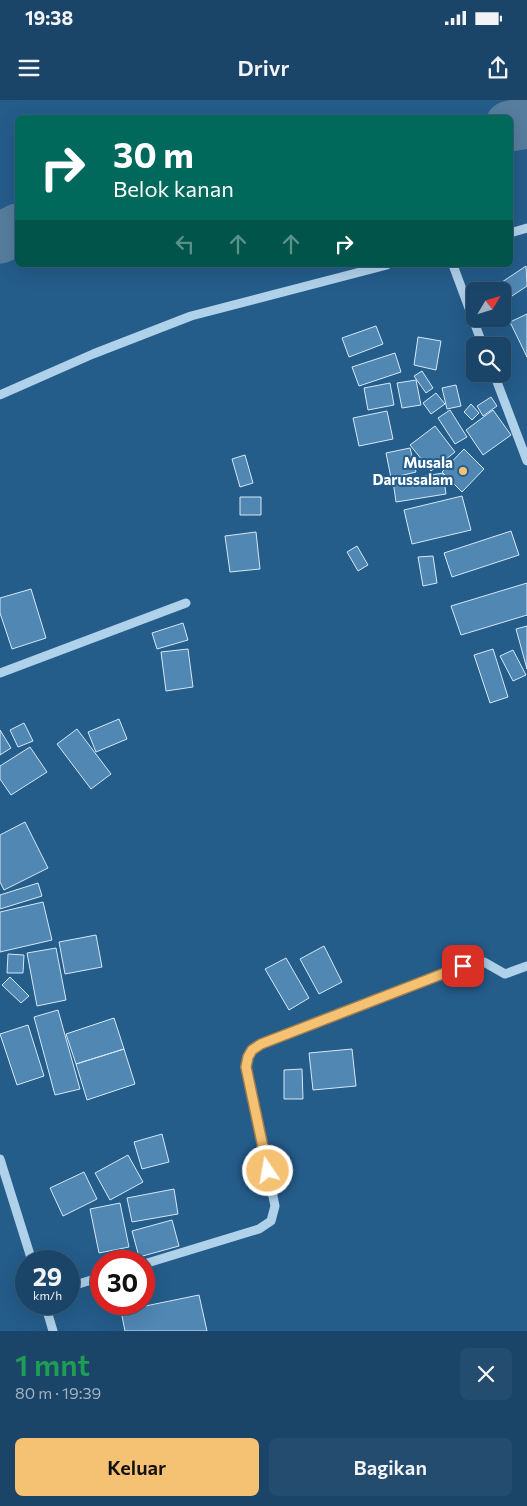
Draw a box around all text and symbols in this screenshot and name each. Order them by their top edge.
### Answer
text: 19:38 [25,6,73,29]
icon: menu [15,54,43,82]
text: Drivr [238,54,289,81]
icon: share [484,54,512,82]
text: 30 m [113,132,194,175]
icon: right [30,135,95,200]
text: Belok kanan [113,175,234,202]
icon: left [171,230,199,258]
icon: ahead [224,230,252,258]
icon: ahead [277,230,305,258]
icon: right [330,230,358,258]
north arrow [466,282,511,328]
map controls [466,282,511,382]
button: search [466,337,511,382]
place label: Musala Darussalam [372,453,453,488]
marker: Musala Darussalam [457,465,469,477]
pin [442,945,484,987]
icon: arrive [449,952,477,980]
position arrow [241,1144,293,1196]
speed limit sign: 30 [90,1250,155,1315]
text: 29 [33,1261,62,1291]
text: km/h [33,1288,62,1302]
text: 1 mnt [15,1345,90,1382]
button: close [460,1348,512,1400]
text: 80 m · 19:39 [15,1383,101,1402]
button: Keluar [15,1438,259,1496]
button: Bagikan [269,1438,512,1496]

